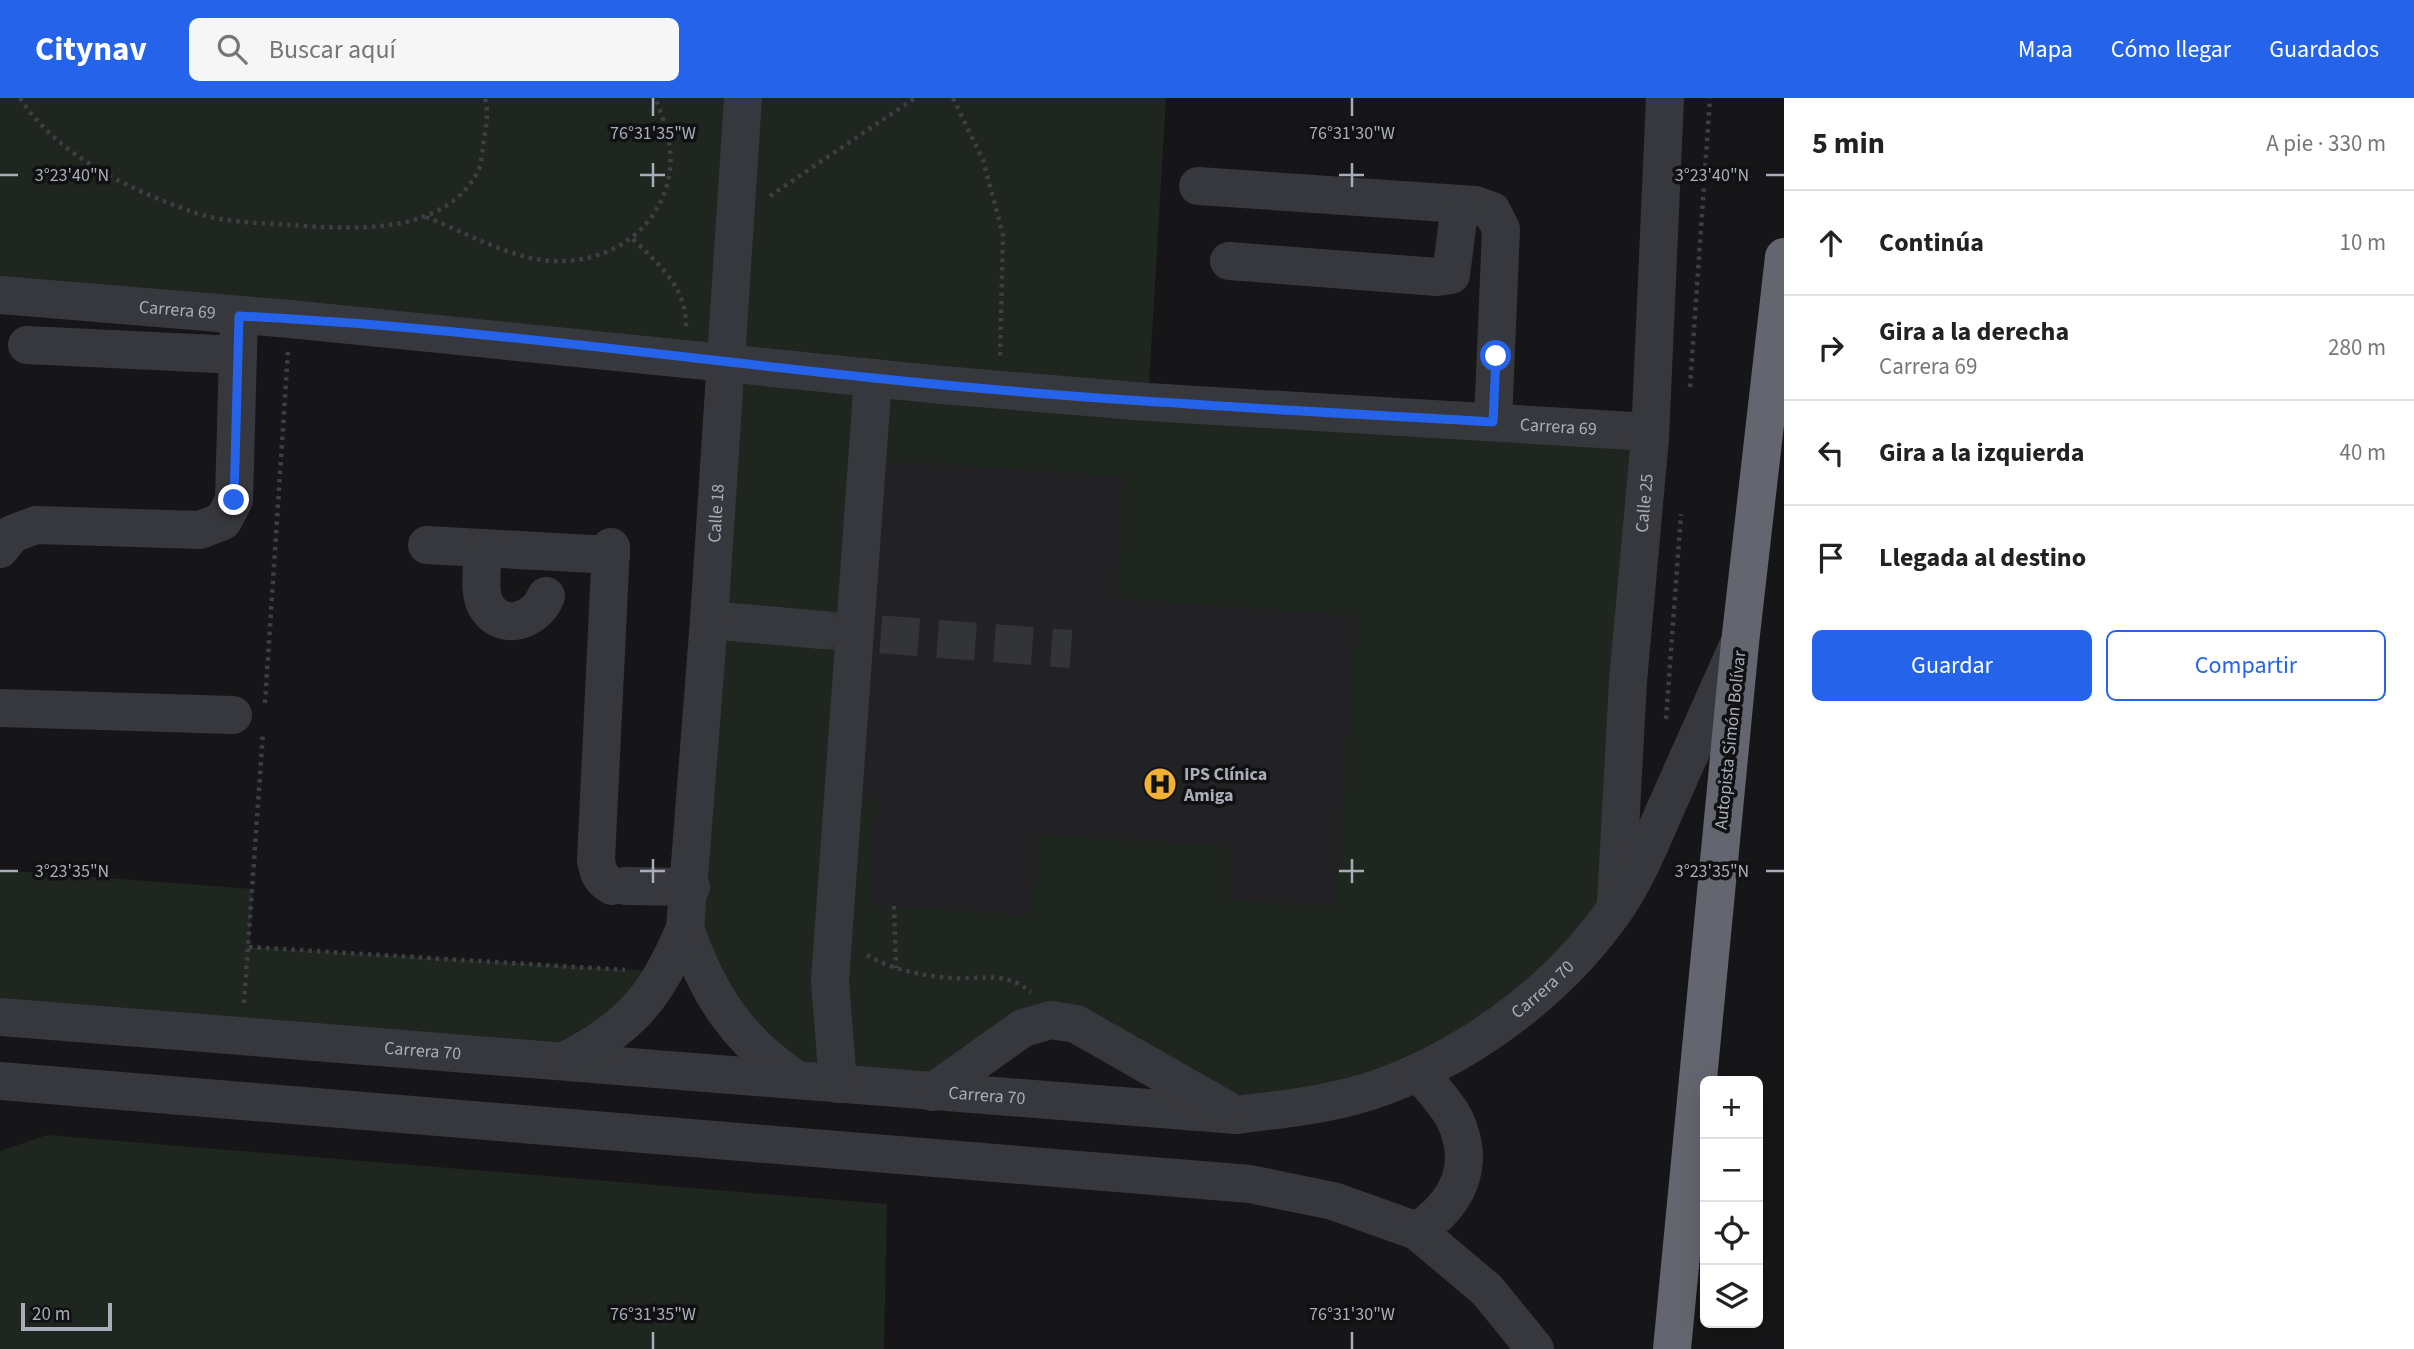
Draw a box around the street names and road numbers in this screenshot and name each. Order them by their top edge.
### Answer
street label: Carrera 69 [138,295,217,326]
street label: Carrera 69 [1519,412,1597,442]
street label: Calle 25 [1629,473,1660,534]
street label: Calle 18 [702,483,731,544]
street label: Autopista Simón Bolívar [1709,649,1752,831]
street label: Carrera 70 [1506,955,1580,1025]
street label: Carrera 70 [383,1036,462,1067]
street label: Carrera 70 [947,1080,1026,1111]

